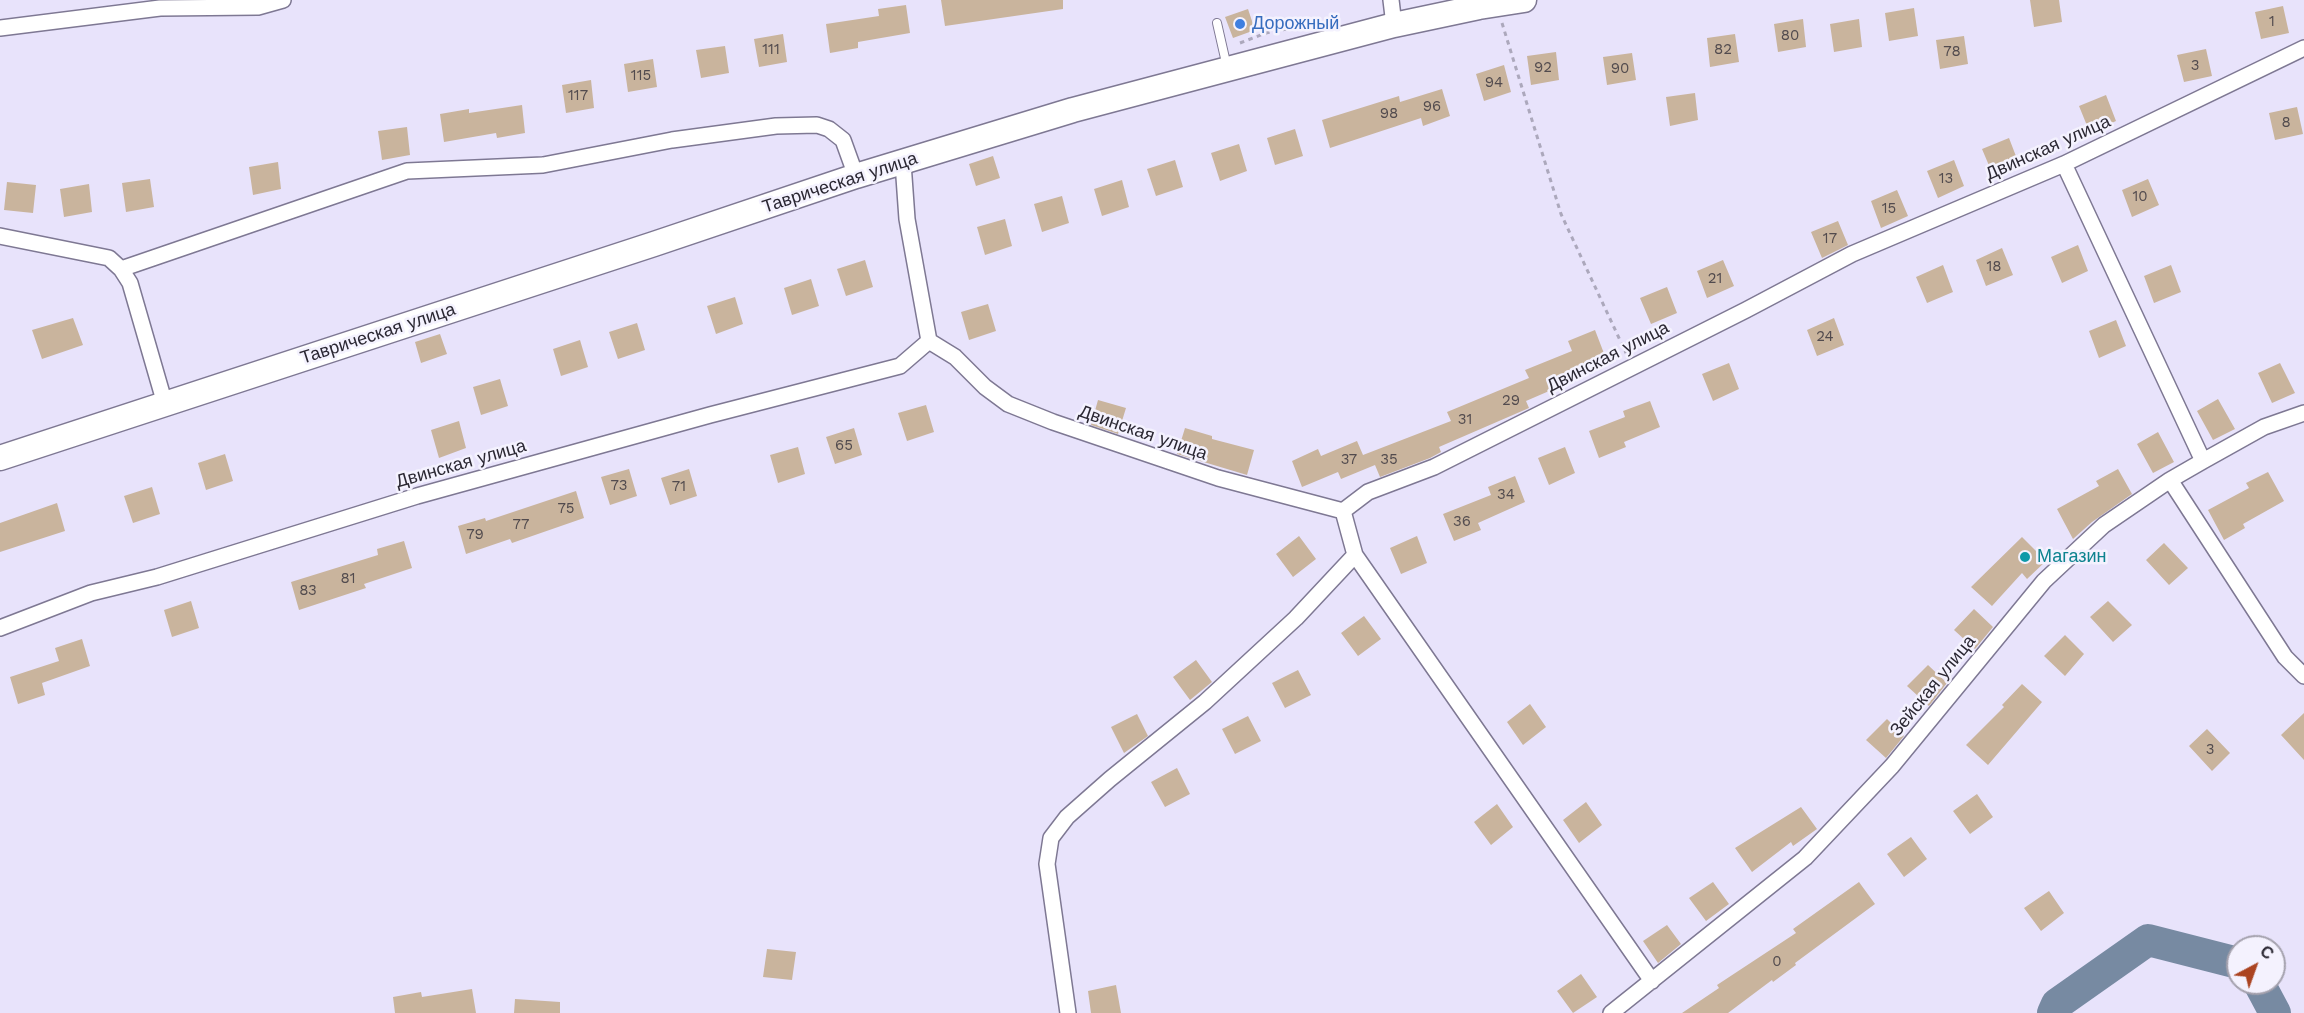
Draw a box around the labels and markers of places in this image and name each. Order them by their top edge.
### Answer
place label: Дорожный [1252,13,1339,35]
marker: Дорожный [1233,17,1247,31]
place label: Магазин [2037,546,2106,568]
marker: Магазин [2018,550,2032,564]

